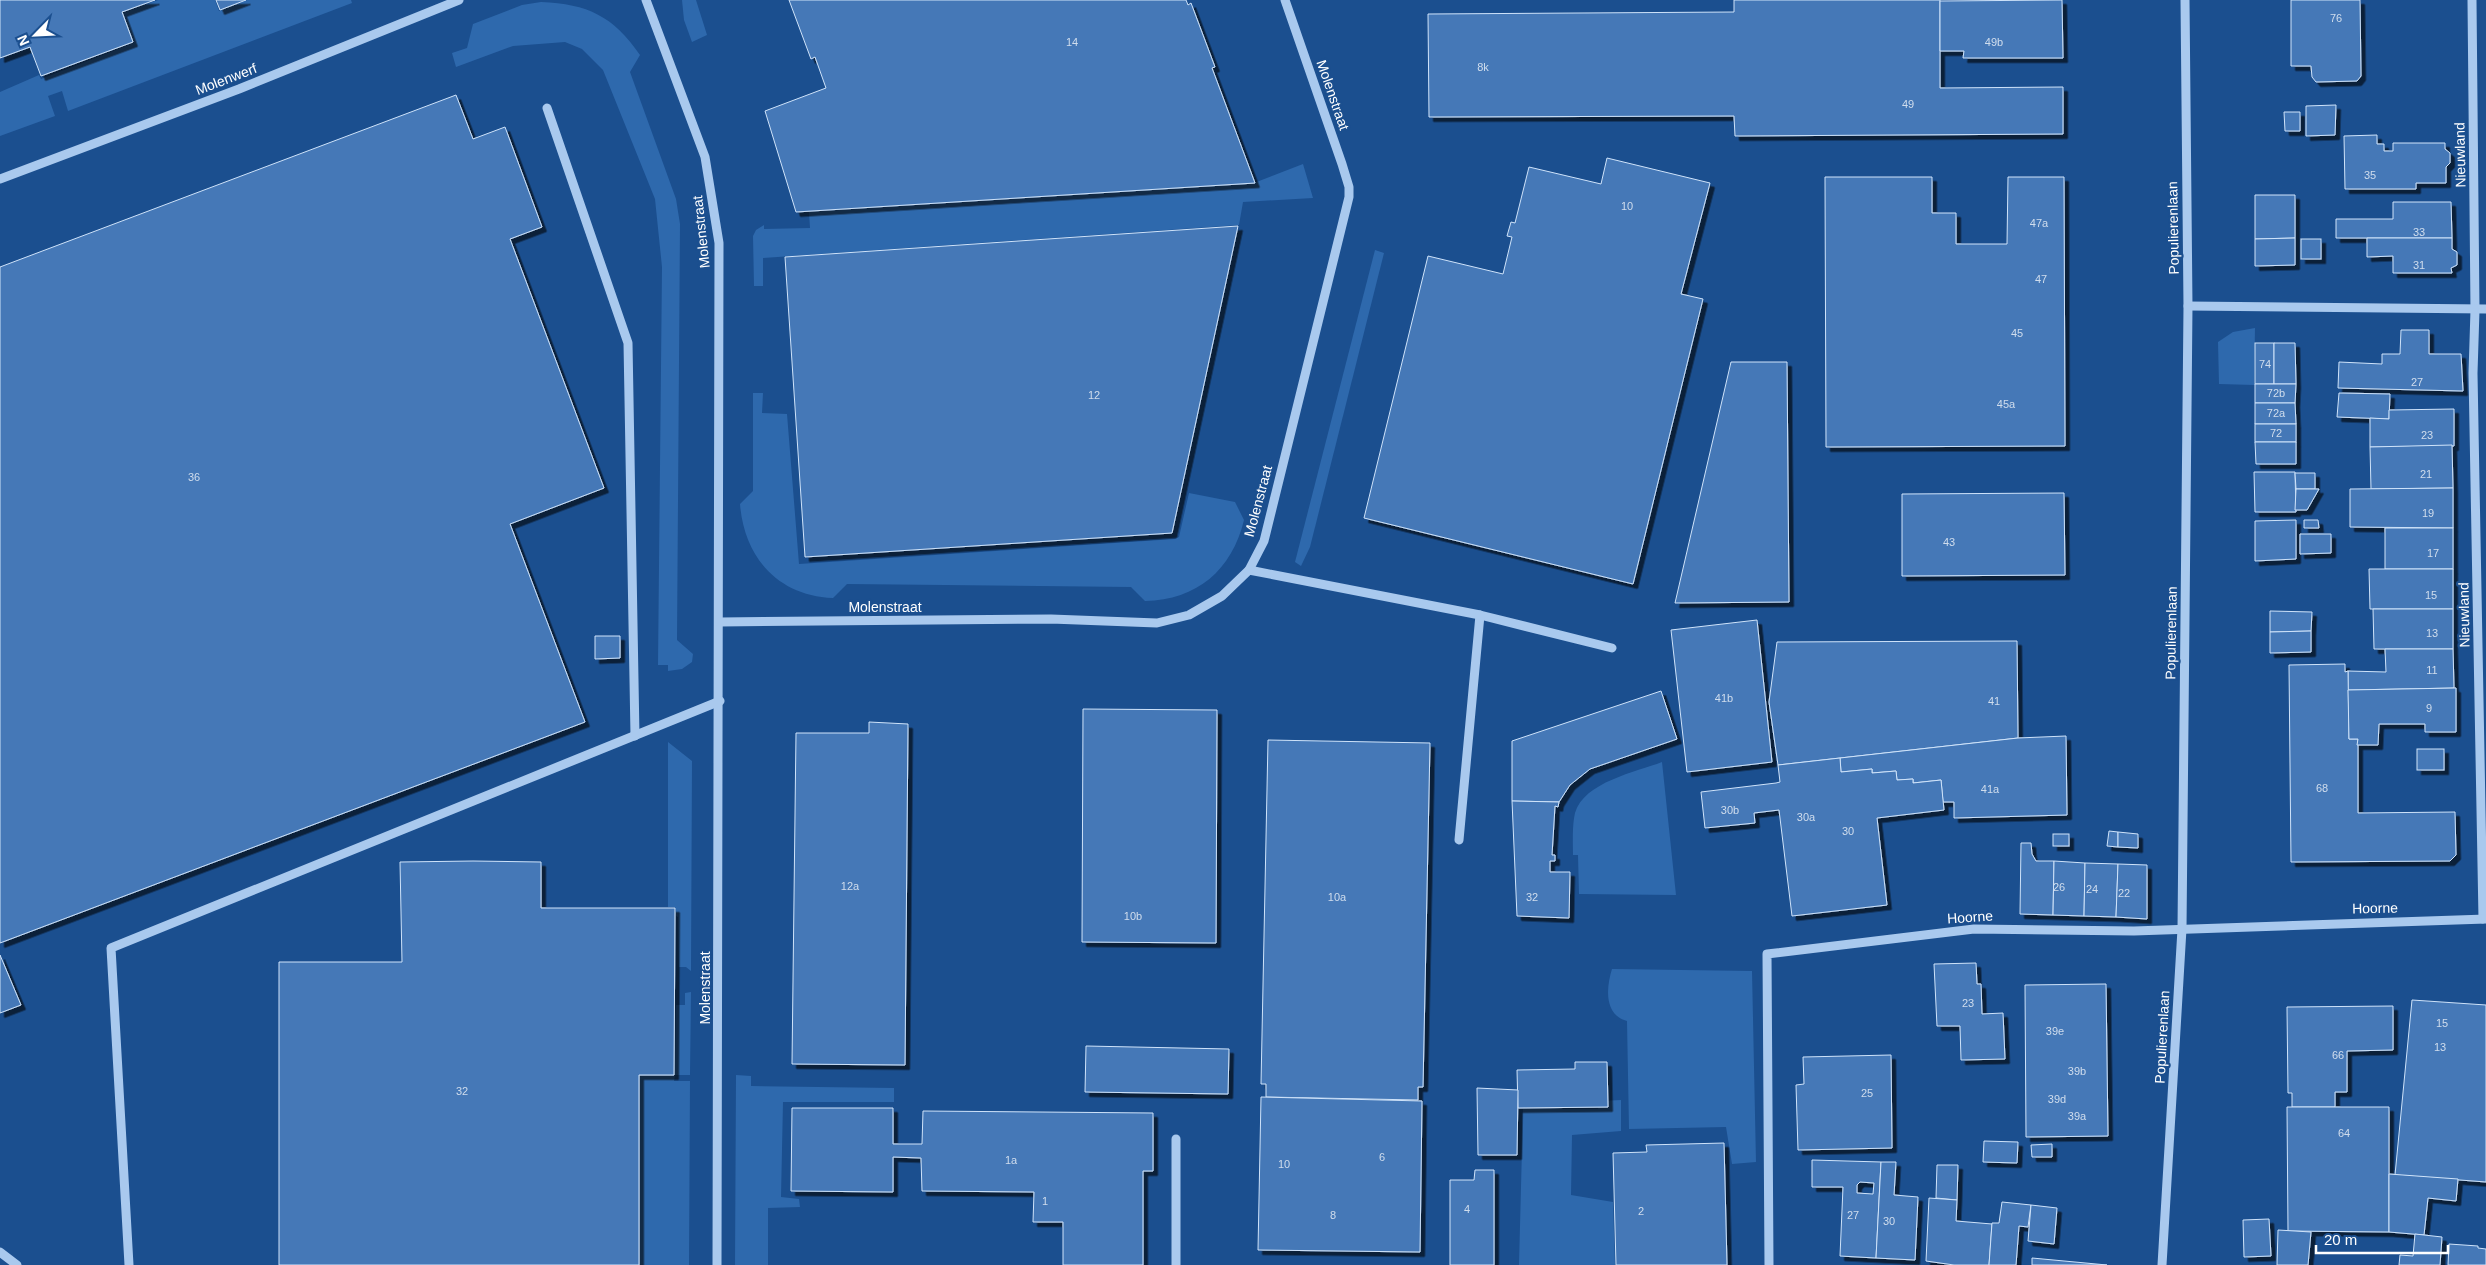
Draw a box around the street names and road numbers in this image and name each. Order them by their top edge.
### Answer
street label: Molenstraat [1314,58,1353,132]
street label: Molenwerf [193,60,259,98]
street label: Nieuwland [2451,122,2469,188]
street label: Populierenlaan [2164,181,2182,275]
street label: Molenstraat [689,195,713,269]
street label: Molenstraat [1241,464,1275,538]
street label: Nieuwland [2455,582,2473,648]
street label: Populierenlaan [2162,586,2180,680]
street label: Molenstraat [848,599,922,615]
street label: Hoorne [2352,900,2398,916]
street label: Hoorne [1947,907,1994,927]
street label: Molenstraat [697,951,713,1025]
street label: Populierenlaan [2152,990,2172,1084]

